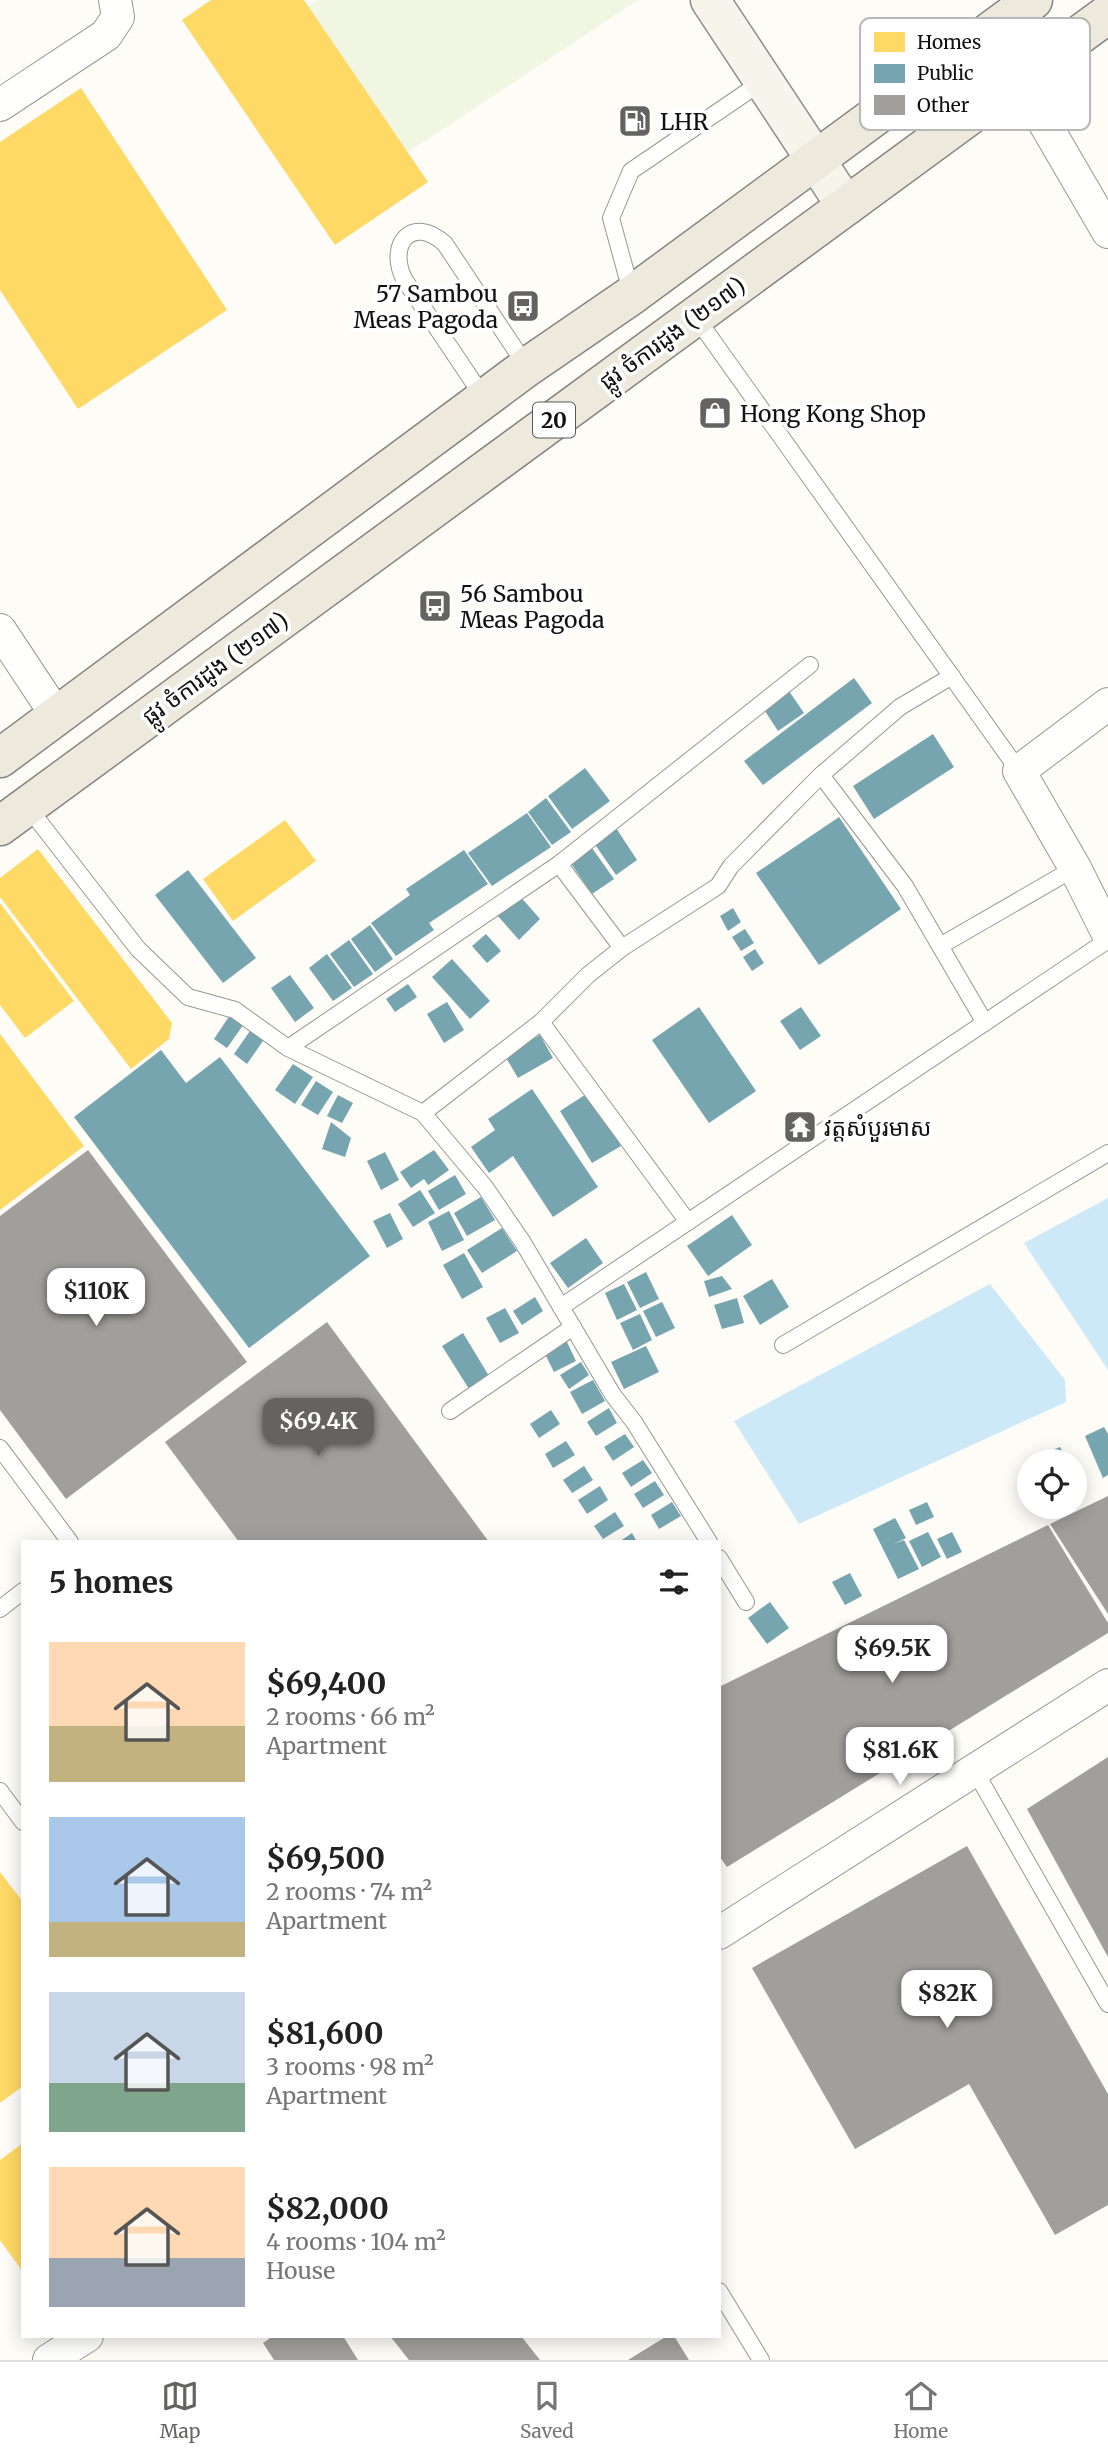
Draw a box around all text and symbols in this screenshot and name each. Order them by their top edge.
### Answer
legend [860,18,1090,130]
text: Homes [917,30,981,54]
text: Public [917,61,974,85]
text: Other [917,93,970,117]
fuel station icon: LHR [616,102,654,140]
place label: LHR [660,107,709,136]
street label: ផ្លូវ ចំការដូង (២១៧) [593,270,755,402]
place label: 57 Sambou Meas Pagoda [353,279,498,334]
bus stop icon: 57 Sambou Meas Pagoda [504,287,542,325]
shop icon: Hong Kong Shop [696,394,734,432]
place label: Hong Kong Shop [740,399,926,428]
road number: 20 [533,402,575,438]
place label: 56 Sambou Meas Pagoda [460,579,605,634]
bus stop icon: 56 Sambou Meas Pagoda [416,587,454,625]
street label: ផ្លូវ ចំការដូង (២១៧) [136,605,298,737]
temple icon: វត្តសំបួរមាស [781,1108,819,1146]
place label: វត្តសំបួរមាស [824,1113,931,1142]
pin: $110K [47,1268,145,1328]
text: $110K [63,1276,129,1305]
pin: $69.4K [261,1398,375,1458]
text: $69.4K [279,1406,357,1435]
map controls [1017,1449,1087,1519]
button: locate [1017,1449,1087,1519]
text: 5 homes [49,1563,174,1601]
icon: filters [655,1563,693,1601]
pin: $69.5K [835,1626,949,1685]
text: $69.5K [853,1633,931,1662]
text: $69,400 [266,1664,386,1702]
icon: home [105,1670,189,1754]
text: 2 rooms · 66 m² [266,1702,435,1731]
pin: $81.6K [843,1728,957,1787]
text: Apartment [266,1731,387,1760]
text: $81.6K [862,1735,938,1764]
text: $69,500 [266,1839,385,1877]
icon: home [105,1845,189,1929]
text: 2 rooms · 74 m² [266,1877,432,1906]
text: Apartment [266,1906,387,1935]
pin: $82K [906,1970,988,2030]
text: $82K [917,1978,977,2007]
text: $81,600 [266,2014,384,2052]
icon: home [105,2020,189,2104]
text: 3 rooms · 98 m² [266,2052,434,2081]
text: Apartment [266,2081,387,2110]
text: $82,000 [266,2189,389,2227]
icon: home [105,2195,189,2279]
text: 4 rooms · 104 m² [266,2227,446,2256]
text: House [266,2256,335,2285]
tab: Map [160,2377,200,2443]
tab: Saved [520,2377,574,2443]
tab: Home [893,2377,948,2443]

